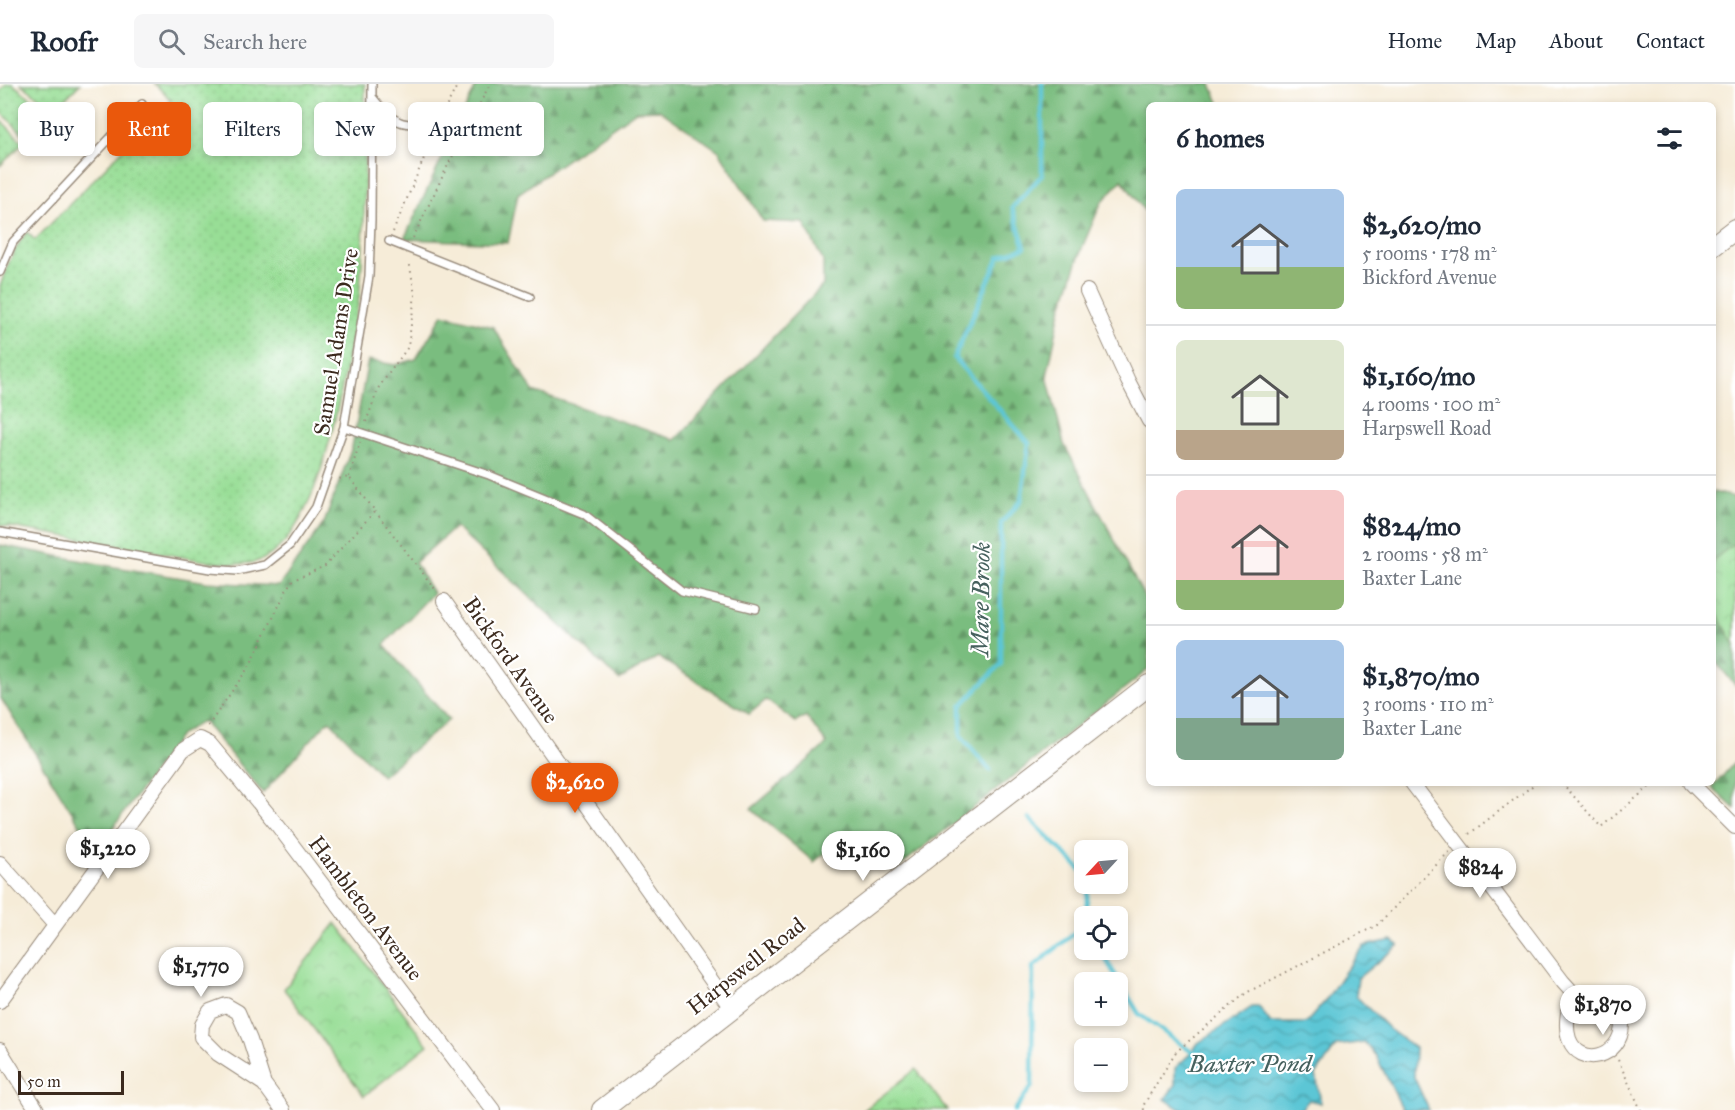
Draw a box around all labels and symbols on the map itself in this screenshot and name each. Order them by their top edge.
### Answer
street label: Samuel Adams Drive [308,247,364,437]
water label: Mare Brook [965,541,997,658]
street label: Bickford Avenue [457,592,565,728]
pin: $2,620 [526,763,624,814]
pin: $1,220 [59,829,157,880]
street label: Hambleton Avenue [303,830,429,986]
pin: $1,160 [814,831,912,882]
north arrow [1074,840,1128,894]
pin: $824 [1444,848,1516,899]
street label: Harpswell Road [682,911,810,1021]
pin: $1,770 [152,947,250,998]
pin: $1,870 [1554,985,1652,1036]
water label: Baxter Pond [1187,1049,1313,1079]
scale bar [18,1068,124,1096]

